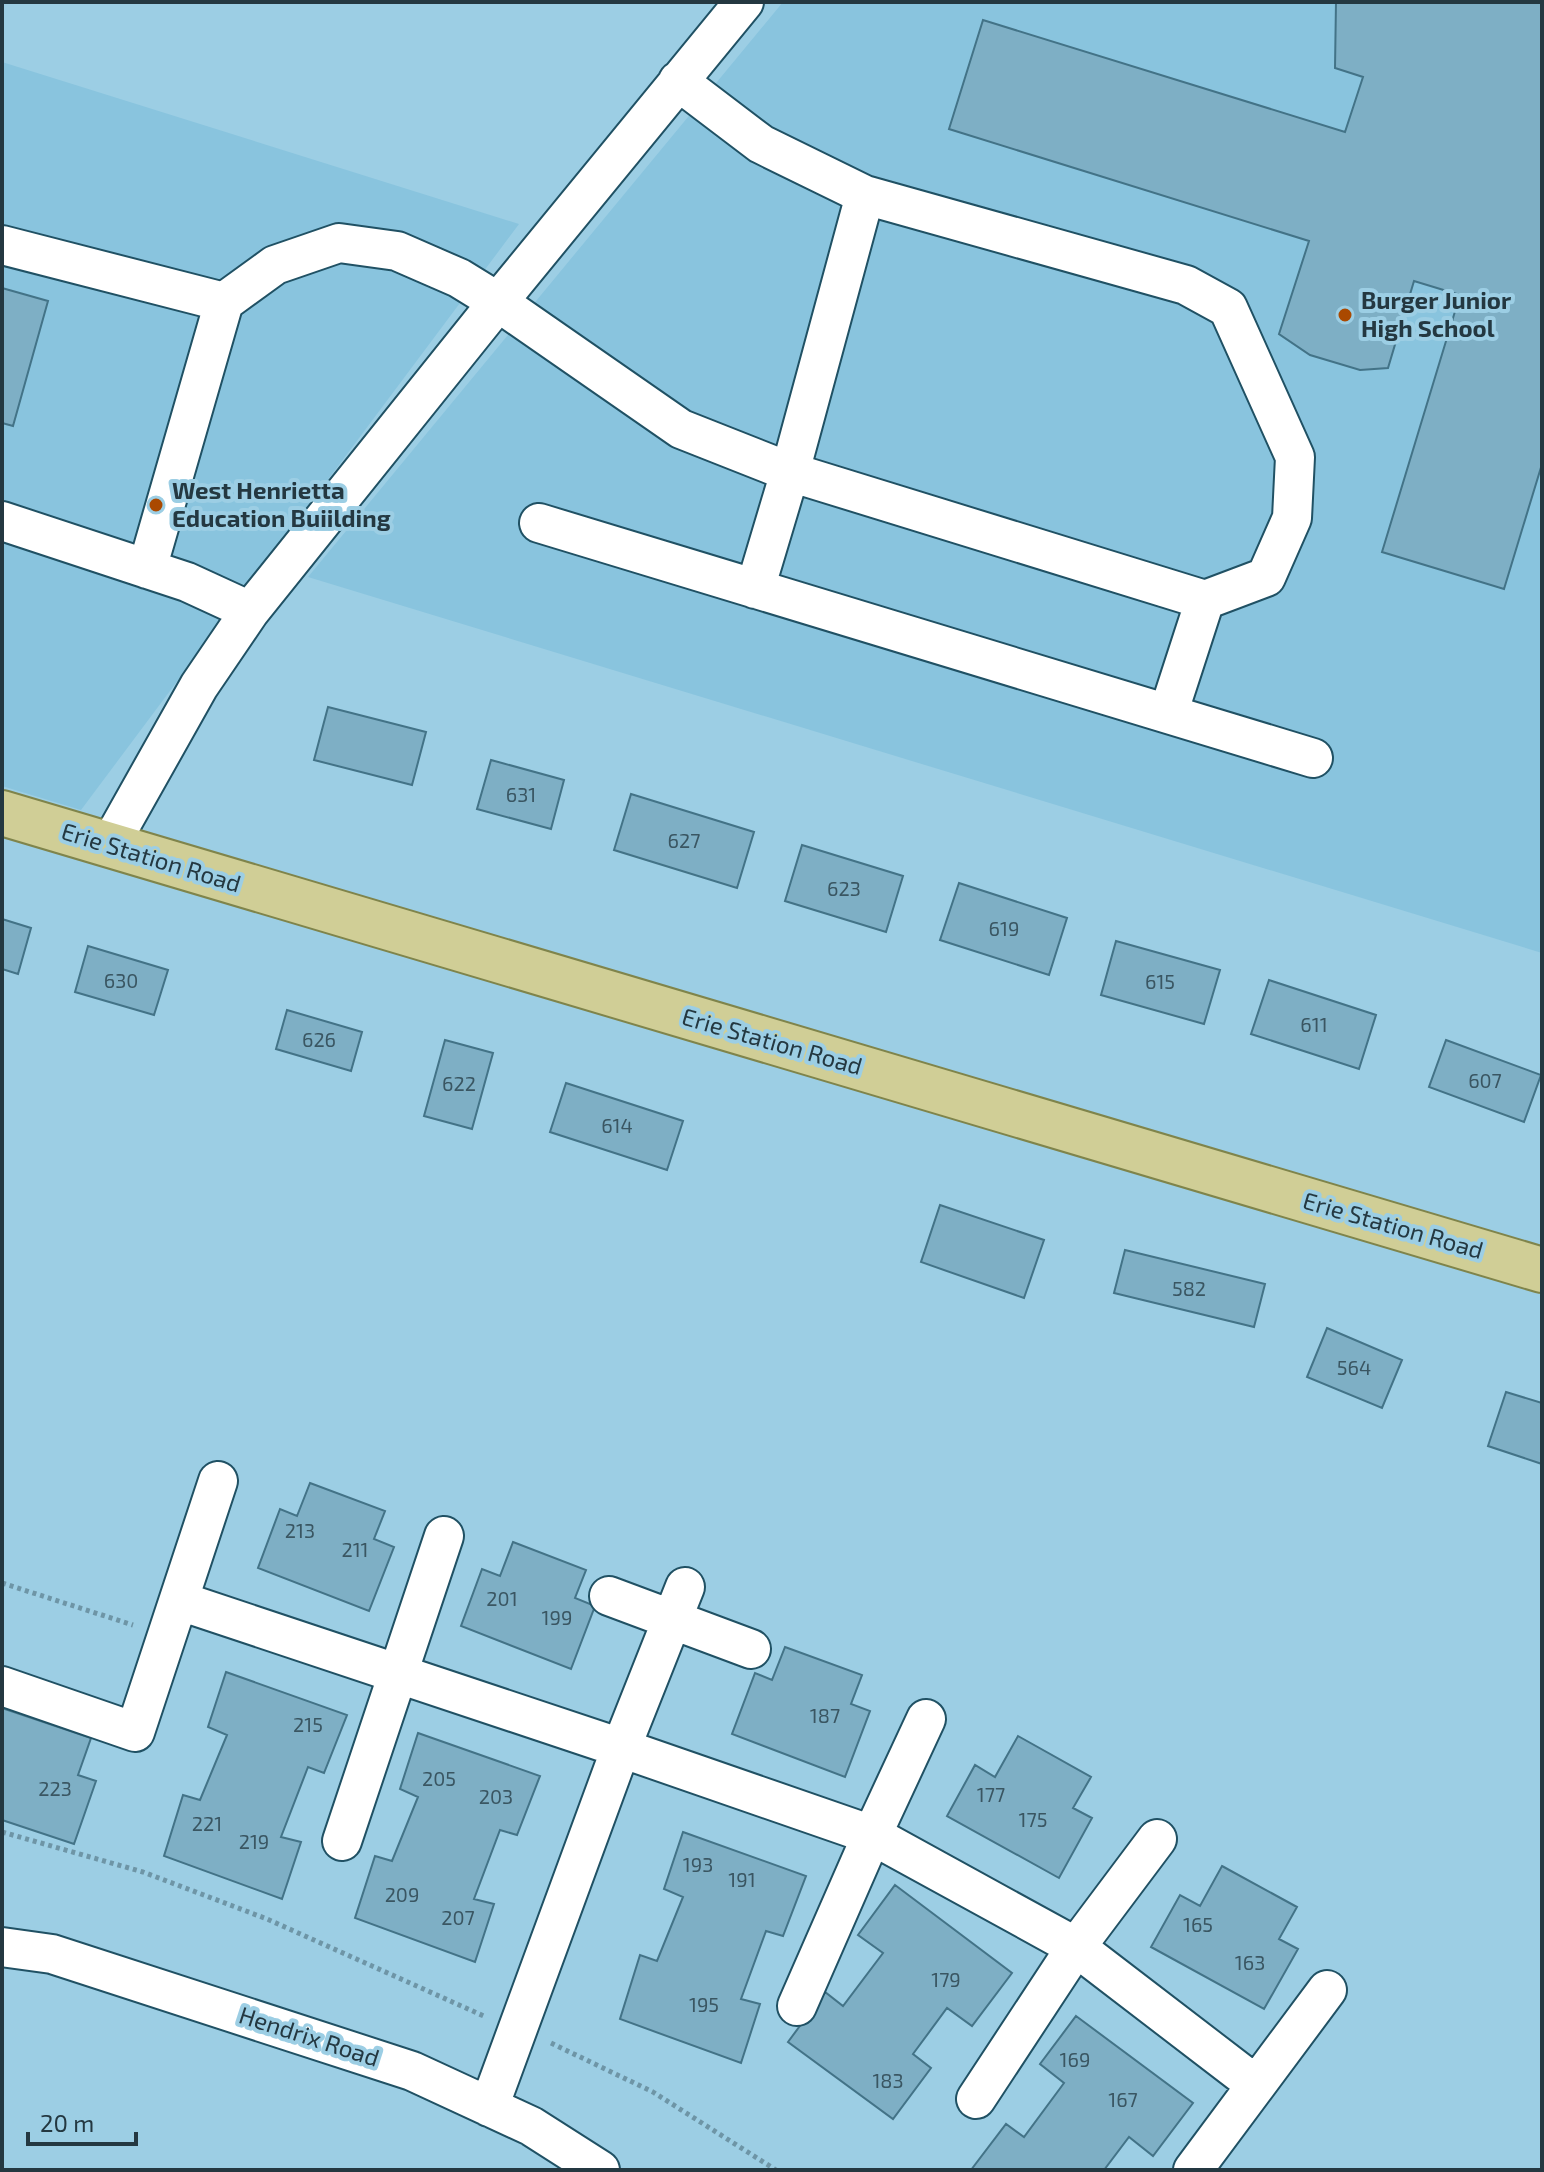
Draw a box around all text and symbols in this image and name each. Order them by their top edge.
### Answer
place label: Burger Junior High School [1361,285,1512,342]
marker: Burger Junior High School [1336,306,1354,324]
place label: West Henrietta Education Buiilding [172,475,391,532]
marker: West Henrietta Education Buiilding [147,496,165,514]
house number: 631 [506,782,536,806]
street label: Erie Station Road [58,815,245,898]
house number: 627 [668,828,700,852]
house number: 623 [827,876,861,900]
house number: 619 [989,916,1019,940]
house number: 630 [104,968,138,992]
house number: 615 [1145,969,1175,993]
street label: Erie Station Road [679,1001,866,1080]
house number: 611 [1300,1012,1328,1036]
house number: 626 [302,1027,336,1051]
house number: 607 [1468,1068,1502,1092]
house number: 622 [442,1071,476,1095]
house number: 614 [601,1113,633,1137]
street label: Erie Station Road [1300,1185,1487,1264]
house number: 582 [1172,1276,1206,1300]
house number: 564 [1337,1355,1371,1379]
house number: 213 [285,1518,315,1542]
house number: 211 [341,1537,369,1561]
house number: 201 [486,1586,518,1610]
house number: 199 [542,1605,572,1629]
house number: 187 [810,1703,840,1727]
house number: 215 [293,1712,323,1736]
house number: 205 [422,1766,456,1790]
house number: 223 [38,1776,72,1800]
house number: 177 [977,1782,1005,1806]
house number: 203 [479,1784,513,1808]
house number: 175 [1019,1807,1047,1831]
house number: 221 [192,1811,222,1835]
house number: 219 [239,1829,269,1853]
house number: 193 [683,1852,713,1876]
house number: 191 [728,1867,756,1891]
house number: 209 [385,1882,419,1906]
house number: 207 [441,1905,475,1929]
house number: 165 [1183,1912,1213,1936]
house number: 163 [1235,1950,1265,1974]
house number: 179 [931,1967,961,1991]
house number: 195 [689,1992,719,2016]
street label: Hendrix Road [236,1999,383,2072]
house number: 169 [1060,2047,1090,2071]
house number: 183 [872,2068,904,2092]
house number: 167 [1108,2087,1138,2111]
scale bar [28,2096,136,2146]
text: 20 m [40,2108,94,2137]

